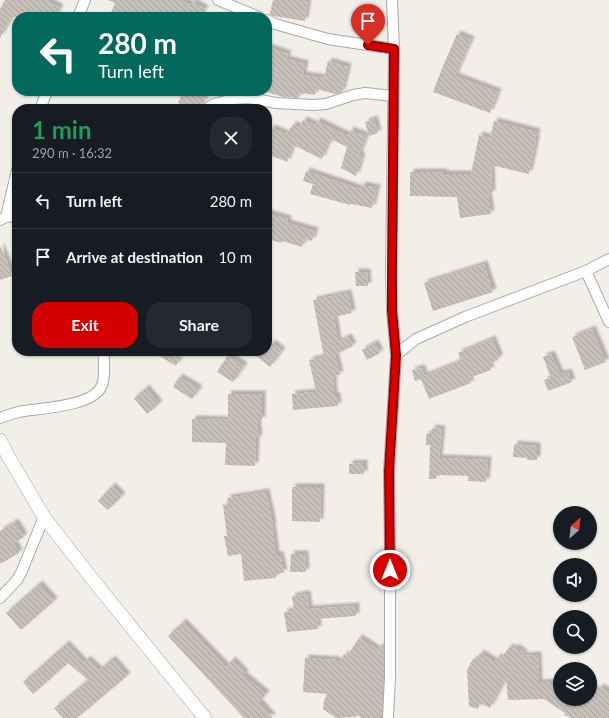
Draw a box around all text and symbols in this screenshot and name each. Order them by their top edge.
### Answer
pin [351,4,385,45]
icon: arrive [357,10,379,32]
text: 280 m [98,26,177,60]
icon: left [32,28,84,80]
text: Turn left [98,60,164,82]
text: 1 min [32,115,92,144]
button: close [210,117,252,159]
text: 290 m · 16:32 [32,145,112,161]
icon: left [32,190,54,212]
text: Turn left [66,192,122,210]
text: 280 m [210,192,252,210]
icon: arrive [32,246,54,268]
text: Arrive at destination [66,248,203,266]
text: 10 m [218,248,252,266]
button: Exit [32,302,138,348]
button: Share [146,302,252,348]
north arrow [553,506,597,550]
map controls [553,506,597,706]
position arrow [369,549,411,591]
button: sound [553,558,597,602]
button: search [553,610,597,654]
button: layers [553,662,597,706]

